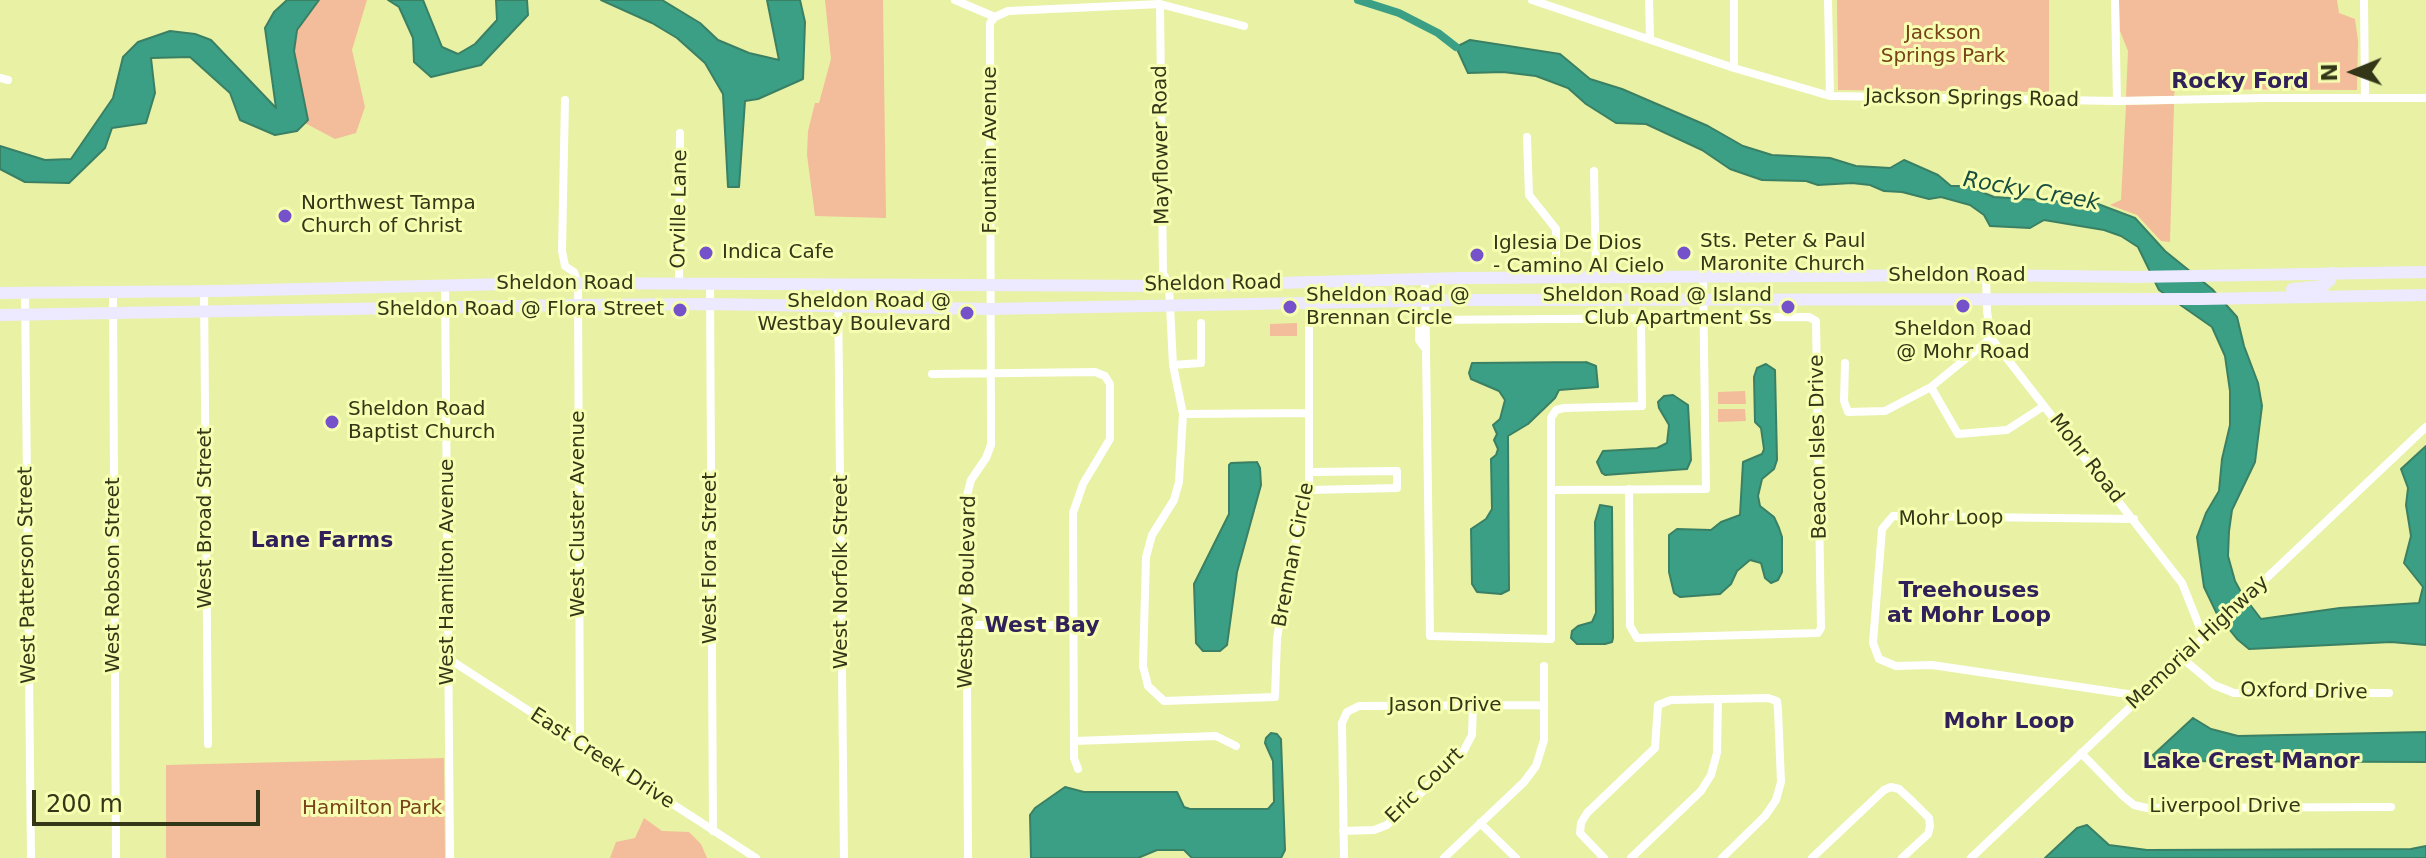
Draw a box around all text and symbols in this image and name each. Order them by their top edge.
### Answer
park label: Jackson Springs Park [1881,22,2005,69]
north arrow [2314,32,2394,112]
text: N [2317,63,2342,82]
street label: Mayflower Road [1149,65,1175,225]
street label: Fountain Avenue [979,66,1003,234]
district label: Rocky Ford [2171,69,2309,95]
street label: Jackson Springs Road [1865,85,2079,113]
street label: Orville Lane [667,149,693,269]
water label: Rocky Creek [1961,167,2101,217]
place label: Northwest Tampa Church of Christ [301,192,476,239]
marker: Northwest Tampa Church of Christ [276,207,294,225]
place label: Sts. Peter & Paul Maronite Church [1700,230,1866,277]
place label: Iglesia De Dios - Camino Al Cielo [1493,232,1664,279]
place label: Indica Cafe [722,241,834,265]
marker: Indica Cafe [697,244,715,262]
marker: Sts. Peter & Paul Maronite Church [1675,244,1693,262]
marker: Iglesia De Dios - Camino Al Cielo [1468,246,1486,264]
street label: Sheldon Road [1888,264,2026,288]
street label: Sheldon Road [1144,271,1282,297]
street label: Sheldon Road [496,272,634,296]
place label: Sheldon Road @ Brennan Circle [1306,284,1470,331]
place label: Sheldon Road @ Island Club Apartment Ss [1542,284,1772,331]
place label: Sheldon Road @ Westbay Boulevard [758,290,951,337]
marker: Sheldon Road @ Mohr Road [1954,297,1972,315]
place label: Sheldon Road @ Flora Street [377,298,664,322]
marker: Sheldon Road @ Brennan Circle [1281,298,1299,316]
marker: Sheldon Road @ Island Club Apartment Ss [1779,298,1797,316]
marker: Sheldon Road @ Flora Street [671,301,689,319]
marker: Sheldon Road @ Westbay Boulevard [958,304,976,322]
place label: Sheldon Road @ Mohr Road [1894,318,2032,365]
street label: Beacon Isles Drive [1805,354,1833,540]
place label: Sheldon Road Baptist Church [348,398,495,445]
street label: Mohr Road [2044,409,2128,509]
street label: West Cluster Avenue [567,410,591,618]
marker: Sheldon Road Baptist Church [323,413,341,431]
street label: West Broad Street [194,427,218,609]
street label: West Hamilton Avenue [436,459,460,685]
street label: West Patterson Street [14,466,42,684]
street label: West Flora Street [699,472,723,644]
street label: West Norfolk Street [830,475,854,669]
street label: West Robson Street [102,477,126,673]
street label: Brennan Circle [1268,481,1320,629]
street label: Westbay Boulevard [954,495,982,689]
street label: Mohr Loop [1898,506,2004,532]
district label: Lane Farms [251,528,393,554]
street label: Memorial Highway [2122,571,2274,715]
district label: Treehouses at Mohr Loop [1887,578,2051,630]
district label: West Bay [985,613,1099,639]
street label: Oxford Drive [2240,679,2368,705]
street label: Jason Drive [1388,694,1502,718]
street label: East Creek Drive [525,703,679,815]
district label: Mohr Loop [1943,709,2075,735]
street label: Eric Court [1381,743,1469,829]
district label: Lake Crest Manor [2142,749,2360,775]
scale bar [36,774,264,824]
text: 200 m [46,790,123,818]
street label: Liverpool Drive [2149,795,2301,819]
park label: Hamilton Park [302,797,442,821]

